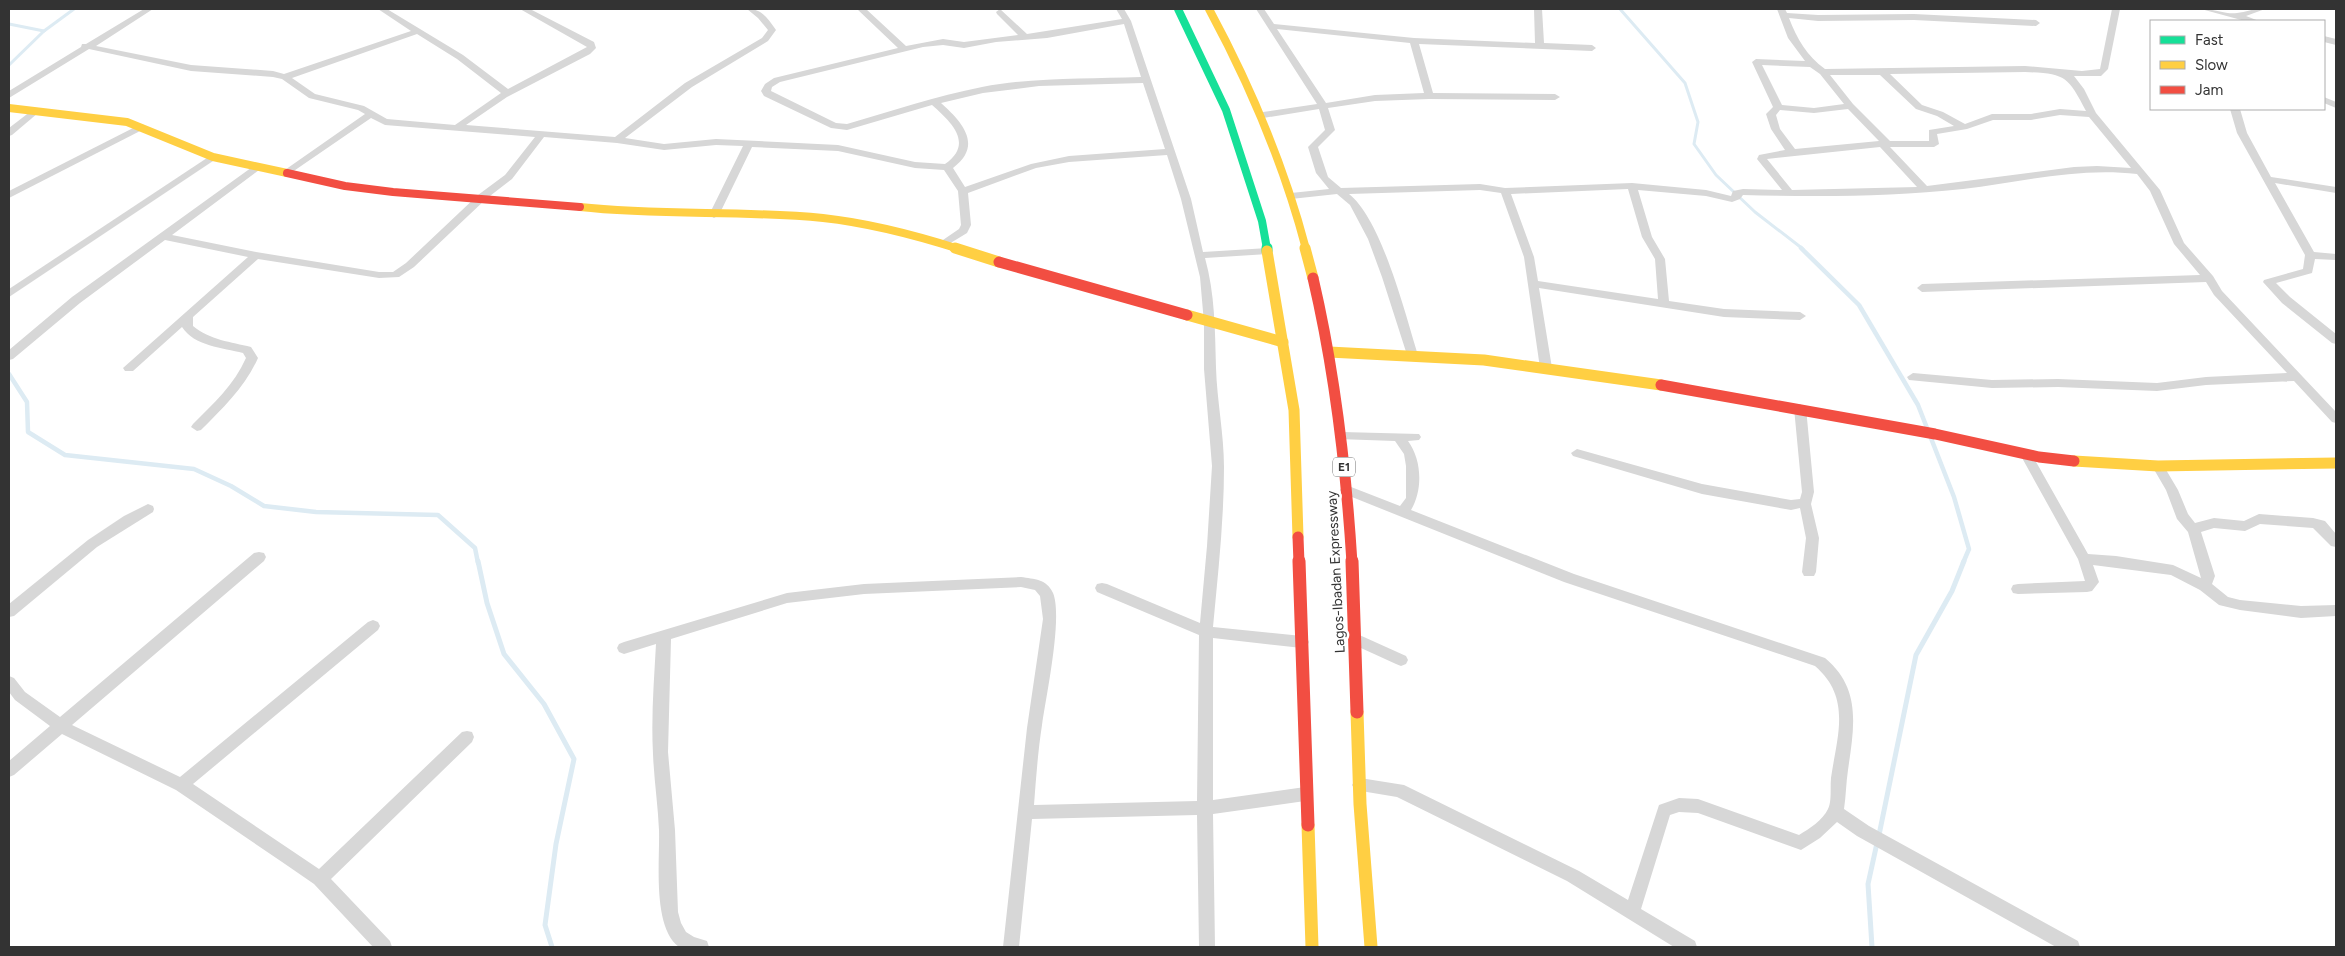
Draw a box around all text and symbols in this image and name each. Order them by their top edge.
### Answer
legend [2150,20,2325,110]
text: Fast [2195,31,2224,49]
text: Slow [2195,56,2228,74]
text: Jam [2195,81,2223,99]
road number: E1 [1333,458,1355,477]
street label: Lagos-Ibadan Expressway [1323,490,1349,654]

